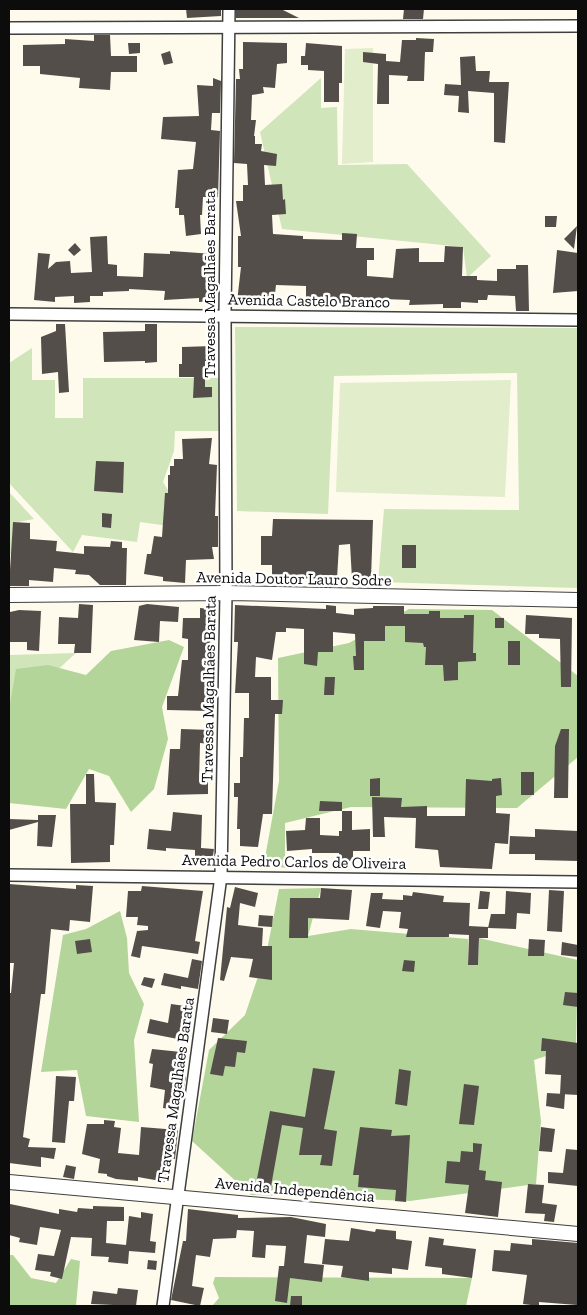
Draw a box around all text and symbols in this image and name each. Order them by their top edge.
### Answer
street label: Travessa Magalhães Barata [200,190,219,378]
street label: Avenida Castelo Branco [228,290,390,311]
street label: Avenida Doutor Lauro Sodre [196,567,392,590]
street label: Travessa Magalhães Barata [197,595,220,783]
street label: Avenida Pedro Carlos de Oliveira [182,850,407,873]
street label: Travessa Magalhães Barata [153,996,198,1184]
street label: Avenida Independência [214,1173,376,1206]

